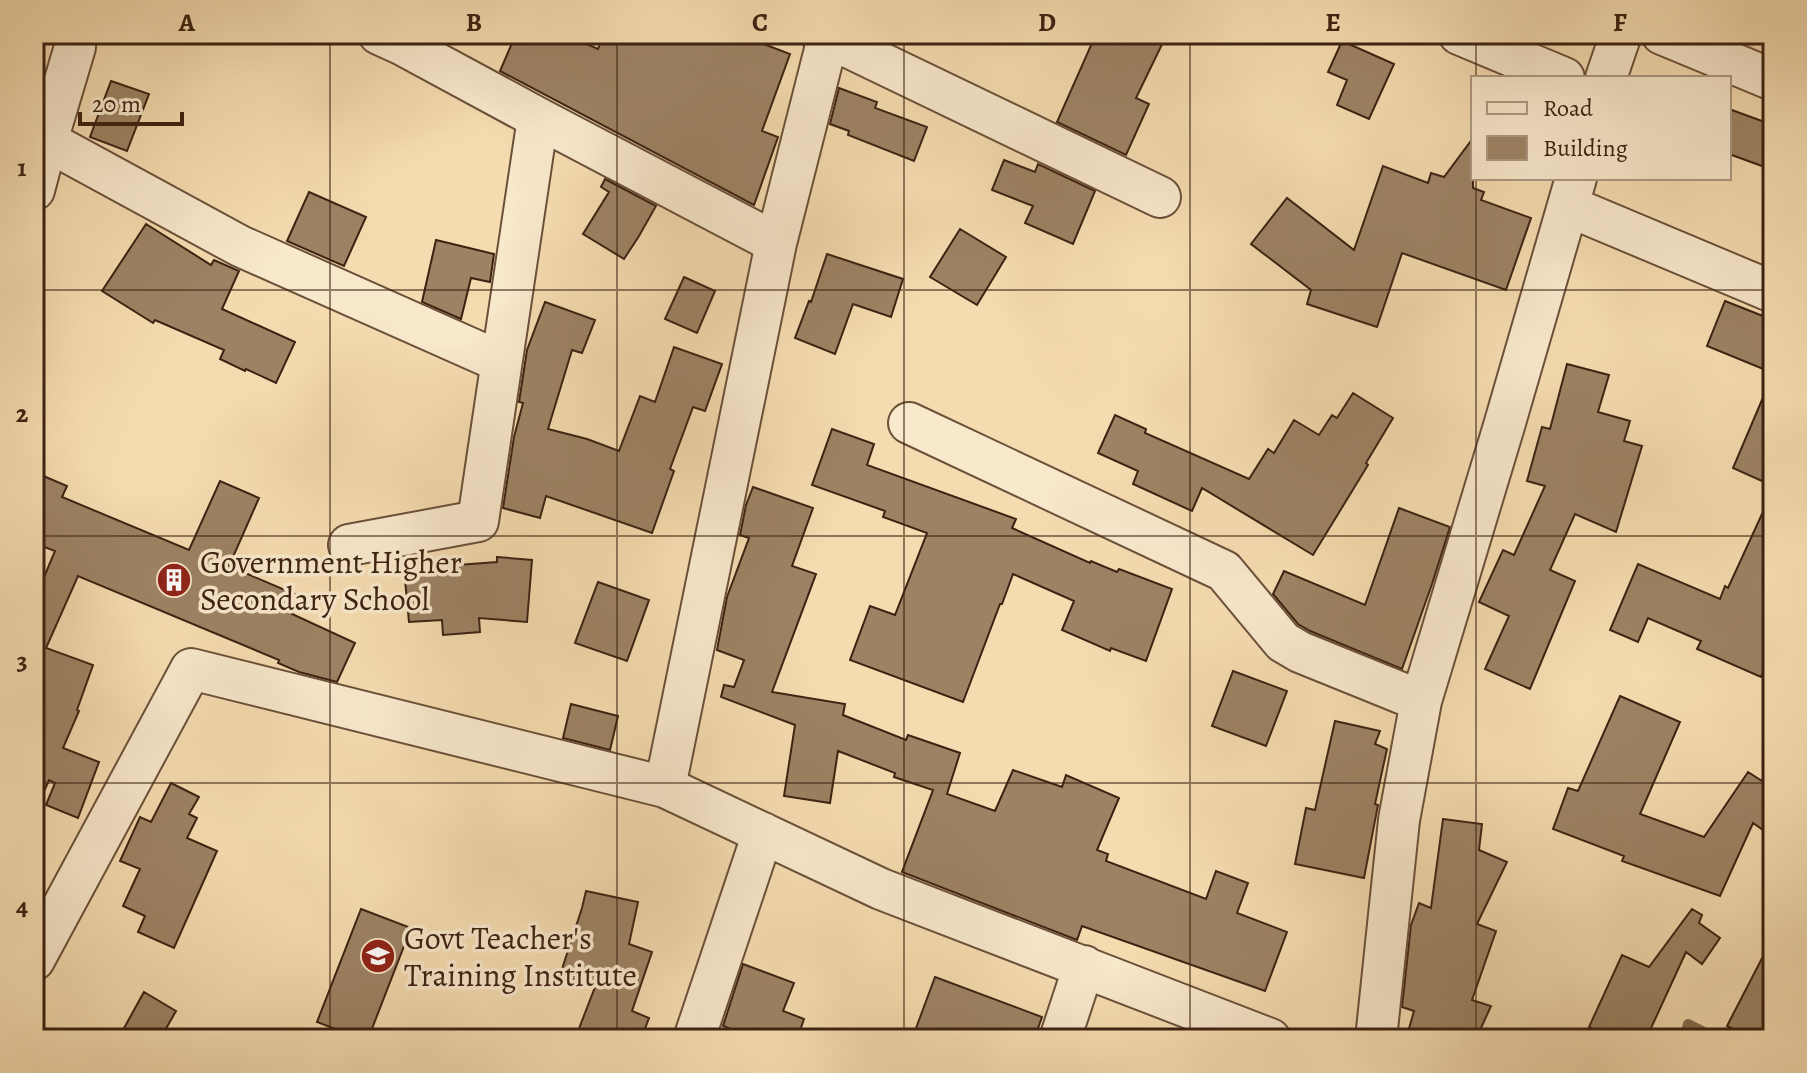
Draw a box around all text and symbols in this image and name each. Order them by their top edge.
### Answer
text: A [178,5,196,40]
text: B [466,5,482,40]
text: C [752,5,768,40]
text: D [1038,5,1056,40]
text: E [1325,5,1341,40]
text: F [1613,5,1627,40]
scale bar [80,76,182,126]
legend [1471,76,1731,180]
text: 20 m [92,88,141,120]
text: Road [1543,92,1593,124]
text: Building [1543,132,1628,164]
text: 1 [17,150,27,185]
text: 2 [16,396,29,431]
place label: Government Higher Secondary School [200,540,462,621]
building icon: Government Higher Secondary School [155,561,193,599]
text: 3 [16,643,28,678]
text: 4 [16,889,28,924]
place label: Govt Teacher's Training Institute [404,916,637,997]
school or university icon: Govt Teacher's Training Institute [359,937,397,975]

